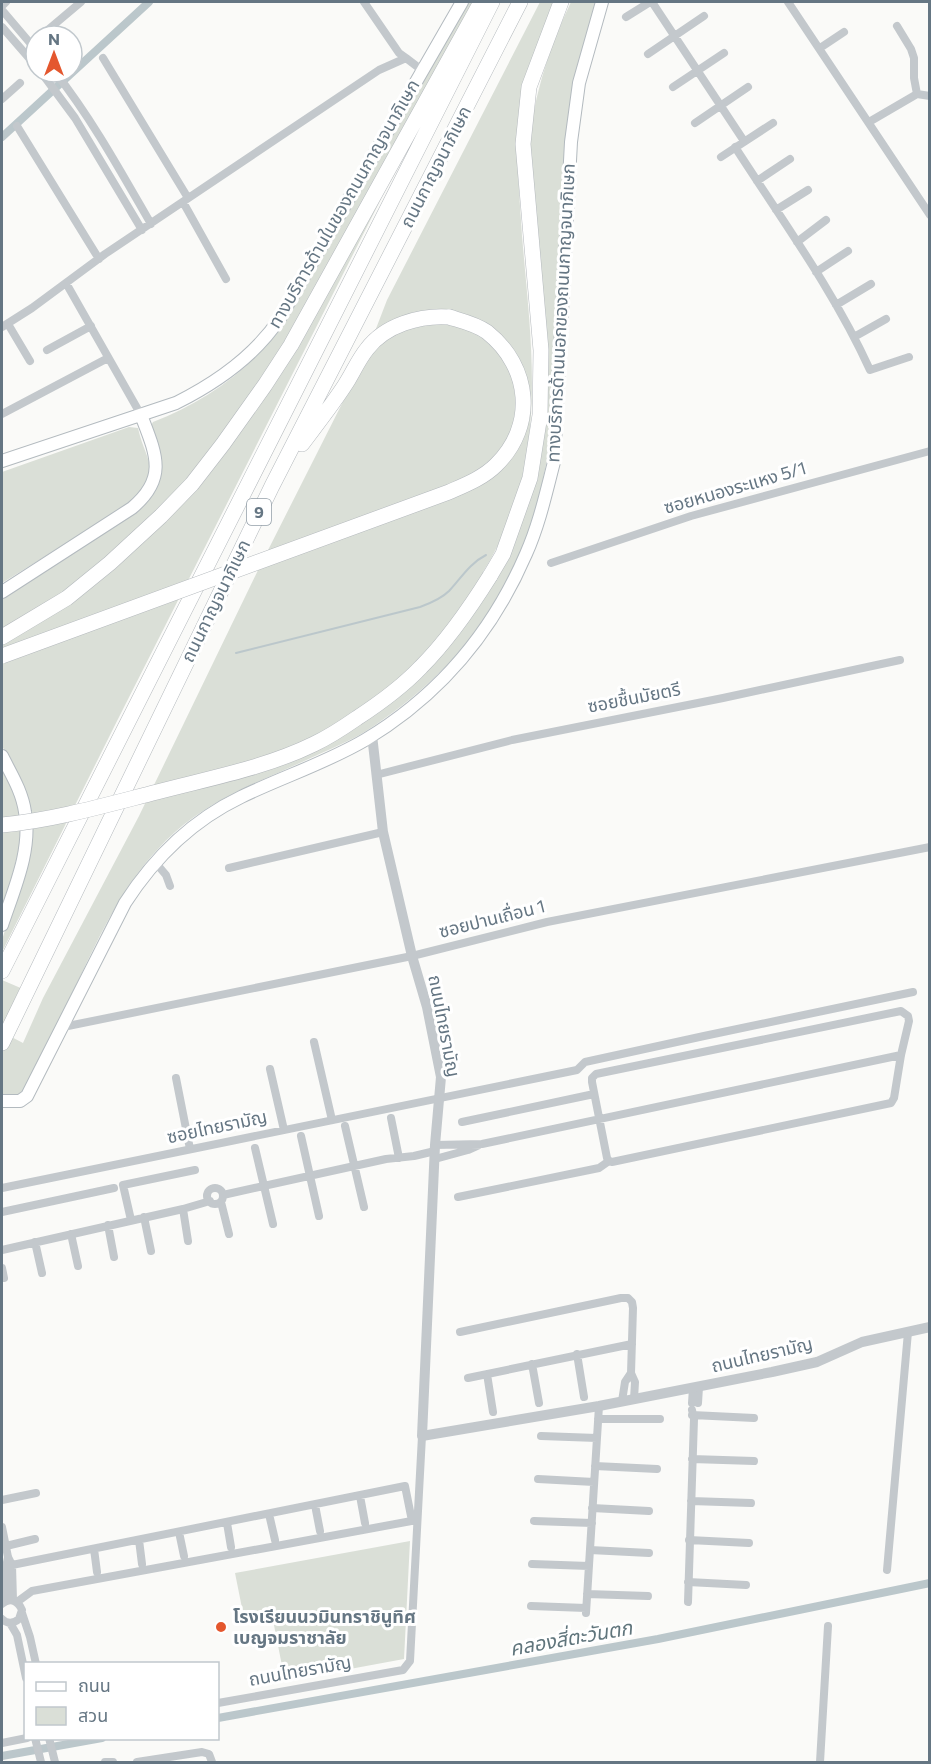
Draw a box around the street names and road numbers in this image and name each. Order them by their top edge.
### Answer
street label: ทางบริการด้านในของถนนกาญจนาภิเษก [263,75,424,332]
street label: ถนนกาญจนาภิเษก [395,102,475,231]
street label: ทางบริการด้านนอกของถนนกาญจนาภิเษก [541,163,579,463]
street label: ซอยหนองระแหง 5/1 [661,456,808,518]
road number: 9 [247,499,271,525]
street label: ถนนกาญจนาภิเษก [176,536,254,665]
street label: ซอยชื้นมัยตรี [585,676,682,717]
street label: ซอยปานเถื่อน 1 [436,893,547,942]
street label: ถนนไทยรามัญ [424,973,466,1079]
street label: ซอยไทยรามัญ [165,1105,269,1147]
street label: ถนนไทยรามัญ [709,1332,815,1376]
street label: ถนนไทยรามัญ [247,1650,353,1690]

